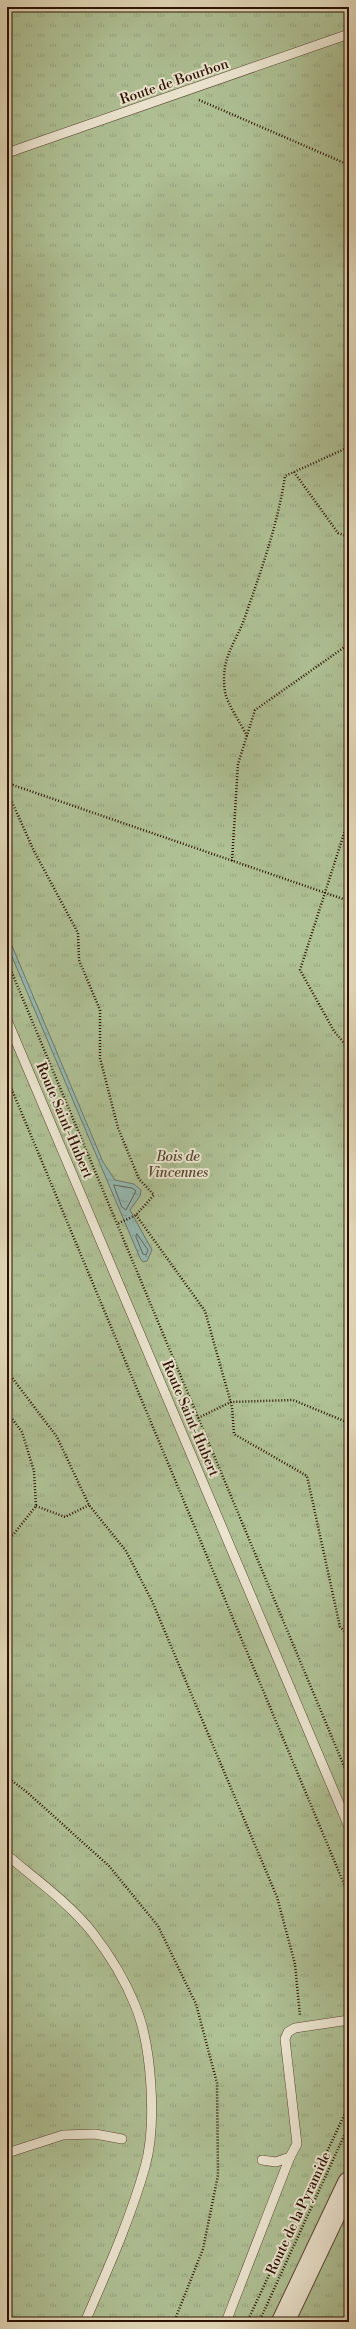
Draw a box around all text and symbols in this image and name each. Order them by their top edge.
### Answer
street label: Route de Bourbon [118,55,232,109]
street label: Route Saint-Hubert [31,1060,97,1181]
park label: Bois de Vincennes [148,1148,208,1182]
street label: Route Saint-Hubert [157,1358,223,1479]
street label: Route de la Pyramide [262,2149,335,2278]

